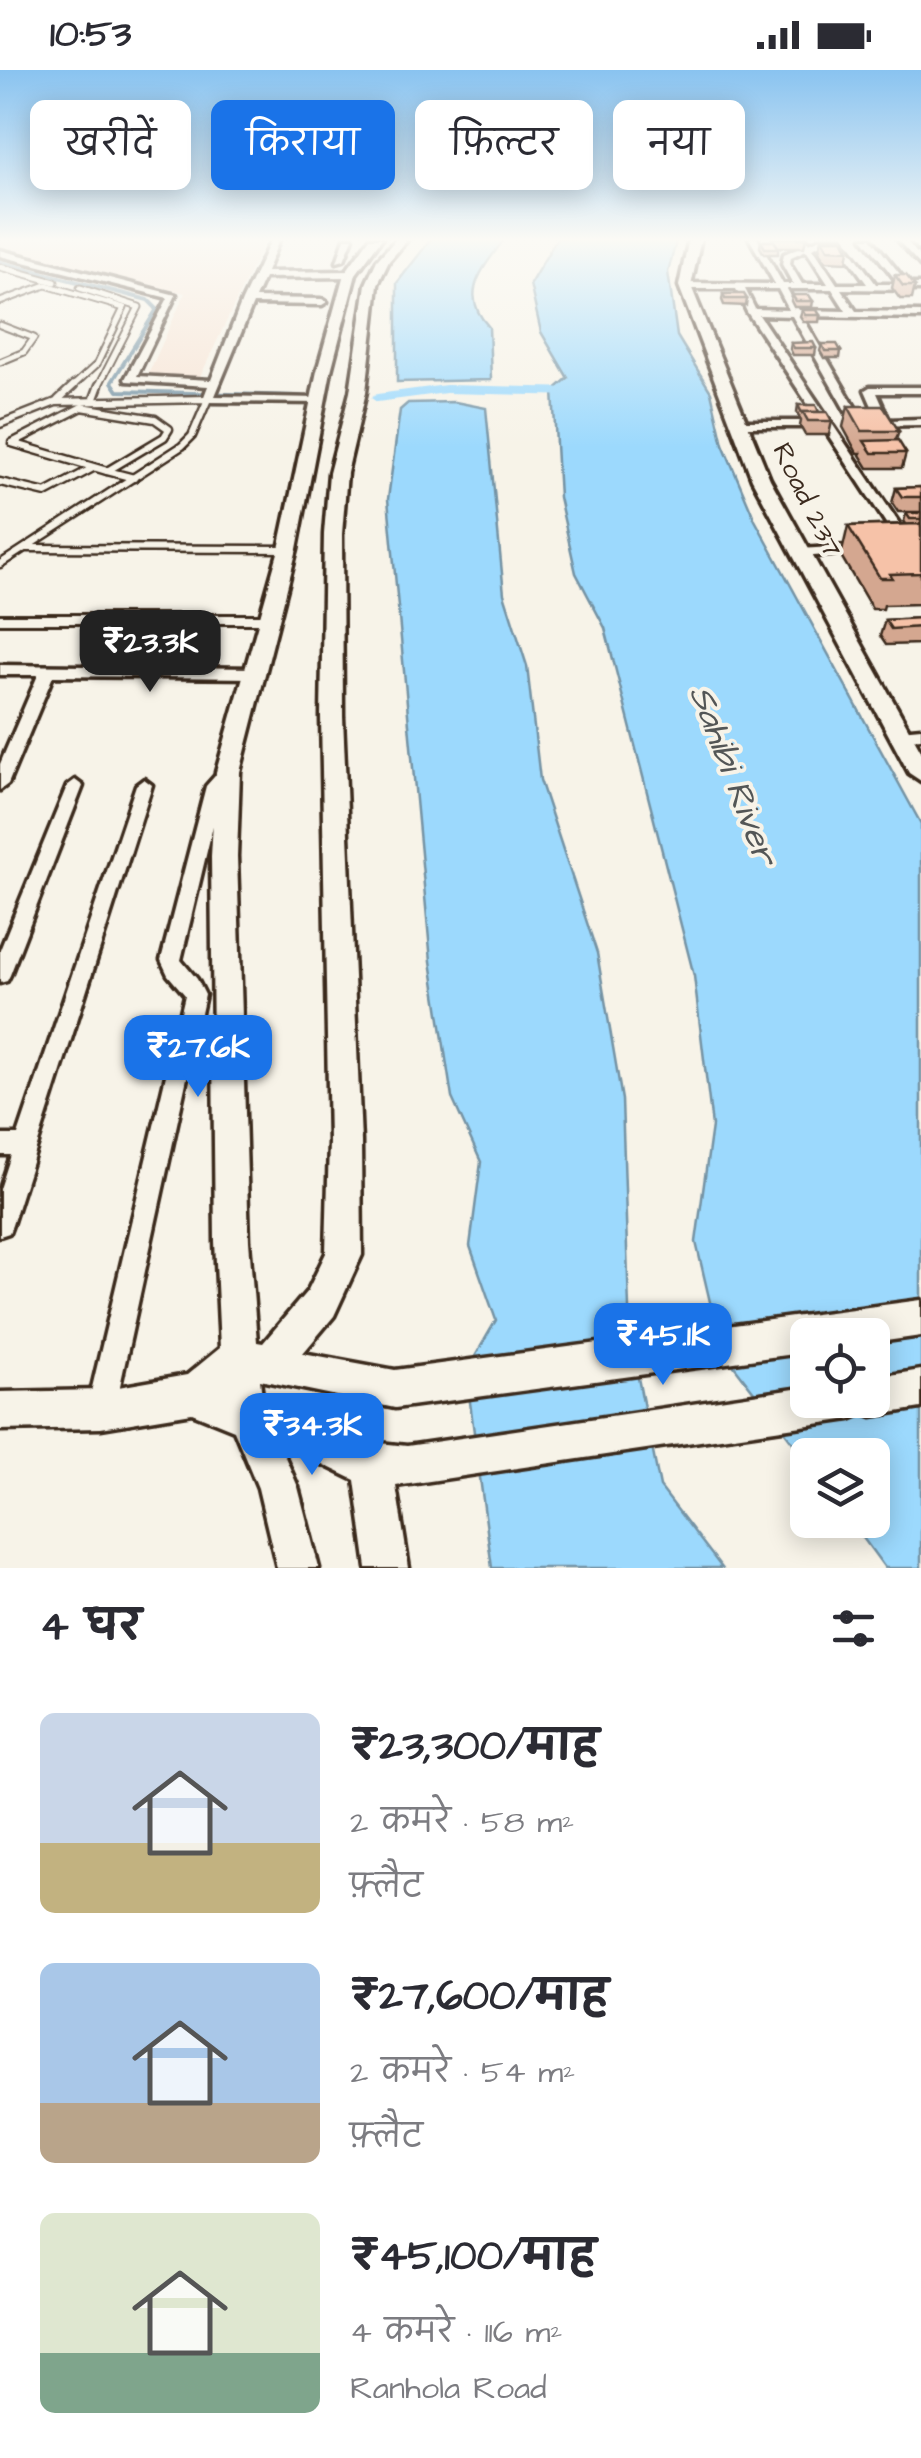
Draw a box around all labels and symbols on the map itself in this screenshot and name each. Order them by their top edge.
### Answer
street label: Road 237 [763,436,851,564]
pin: ₹23.3K [69,610,231,695]
water label: Sahibi River [676,678,791,875]
pin: ₹27.6K [117,1015,279,1100]
pin: ₹45.1K [582,1303,744,1388]
pin: ₹34.3K [231,1393,393,1478]

